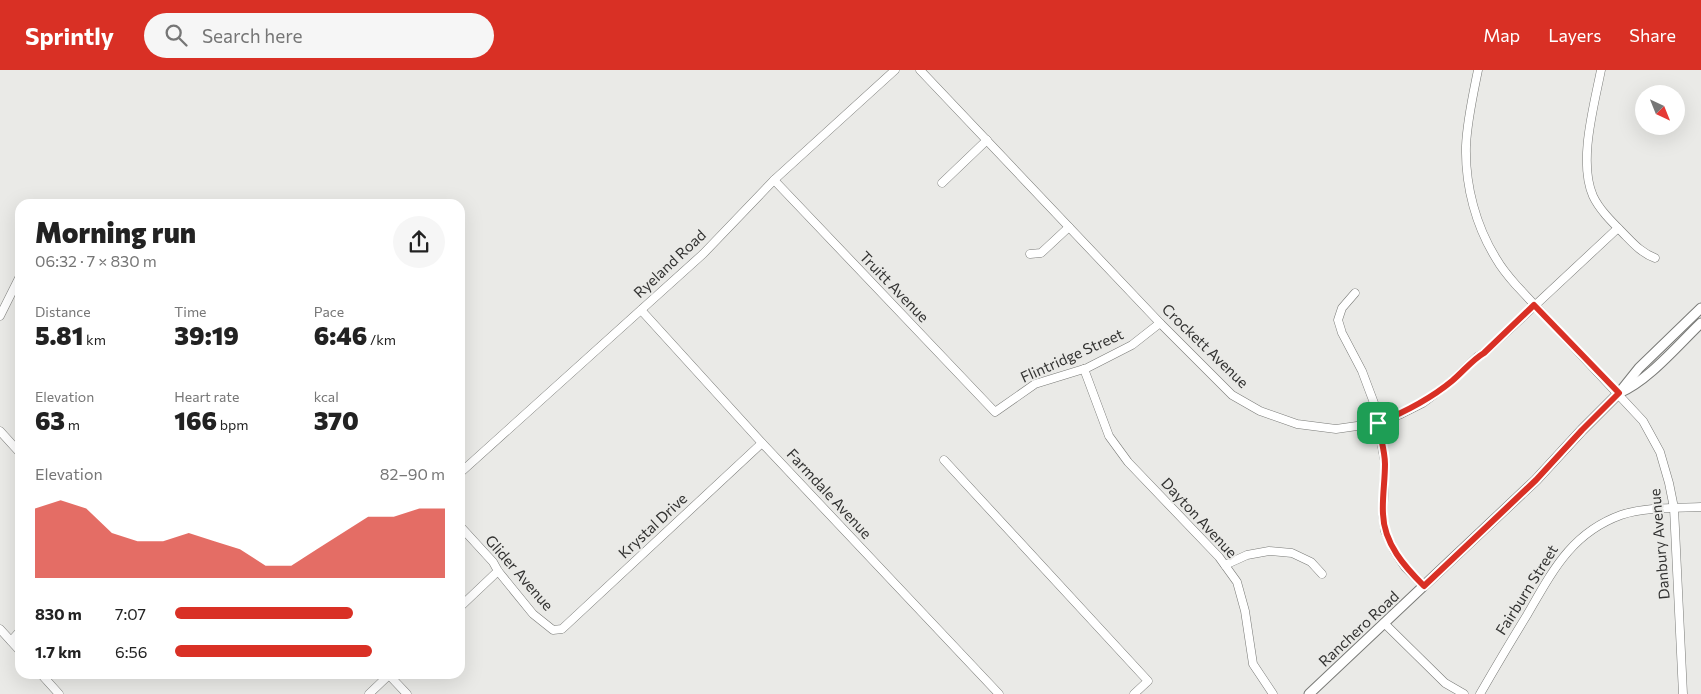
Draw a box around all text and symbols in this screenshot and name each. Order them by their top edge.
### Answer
search box [144,13,494,58]
text: Sprintly [25,21,114,50]
icon: search [162,21,190,49]
text: Search here [202,24,302,47]
text: Map [1483,24,1520,46]
text: Layers [1548,24,1601,46]
text: Share [1629,24,1676,46]
north arrow [1635,85,1685,135]
map controls [1635,85,1685,135]
text: Morning run [35,215,196,249]
button: share [393,216,445,268]
street label: Ryeland Road [629,225,709,301]
street label: Truitt Avenue [856,247,933,326]
text: 06:32 · 7 × 830 m [35,251,157,270]
street label: Crockett Avenue [1159,300,1253,391]
text: Distance [35,303,91,320]
text: Time [174,303,207,320]
text: Pace [314,303,344,320]
text: 5.81 [35,320,83,350]
text: 39:19 [174,320,239,350]
text: 6:46 [314,320,367,350]
street label: Flintridge Street [1017,324,1126,386]
text: km [83,331,106,348]
text: /km [367,331,396,348]
text: Elevation [35,388,94,405]
text: Heart rate [174,388,239,405]
text: kcal [314,388,339,405]
pin [1357,402,1399,444]
text: 63 [35,405,65,435]
text: 166 [174,405,217,435]
text: 370 [314,405,359,435]
icon: arrive [1364,409,1392,437]
text: m [65,416,80,433]
text: bpm [217,416,249,433]
street label: Farmdale Avenue [783,445,876,542]
text: Elevation [35,464,103,483]
text: 82–90 m [380,464,445,483]
street label: Dayton Avenue [1158,474,1241,561]
street label: Danbury Avenue [1645,488,1673,600]
street label: Krystal Drive [614,489,690,562]
street label: Glider Avenue [482,531,557,614]
street label: Fairburn Street [1491,541,1561,638]
street label: Ranchero Road [1315,587,1402,670]
text: 830 m [35,604,82,623]
text: 7:07 [115,604,146,623]
text: 1.7 km [35,642,81,661]
text: 6:56 [115,642,147,661]

